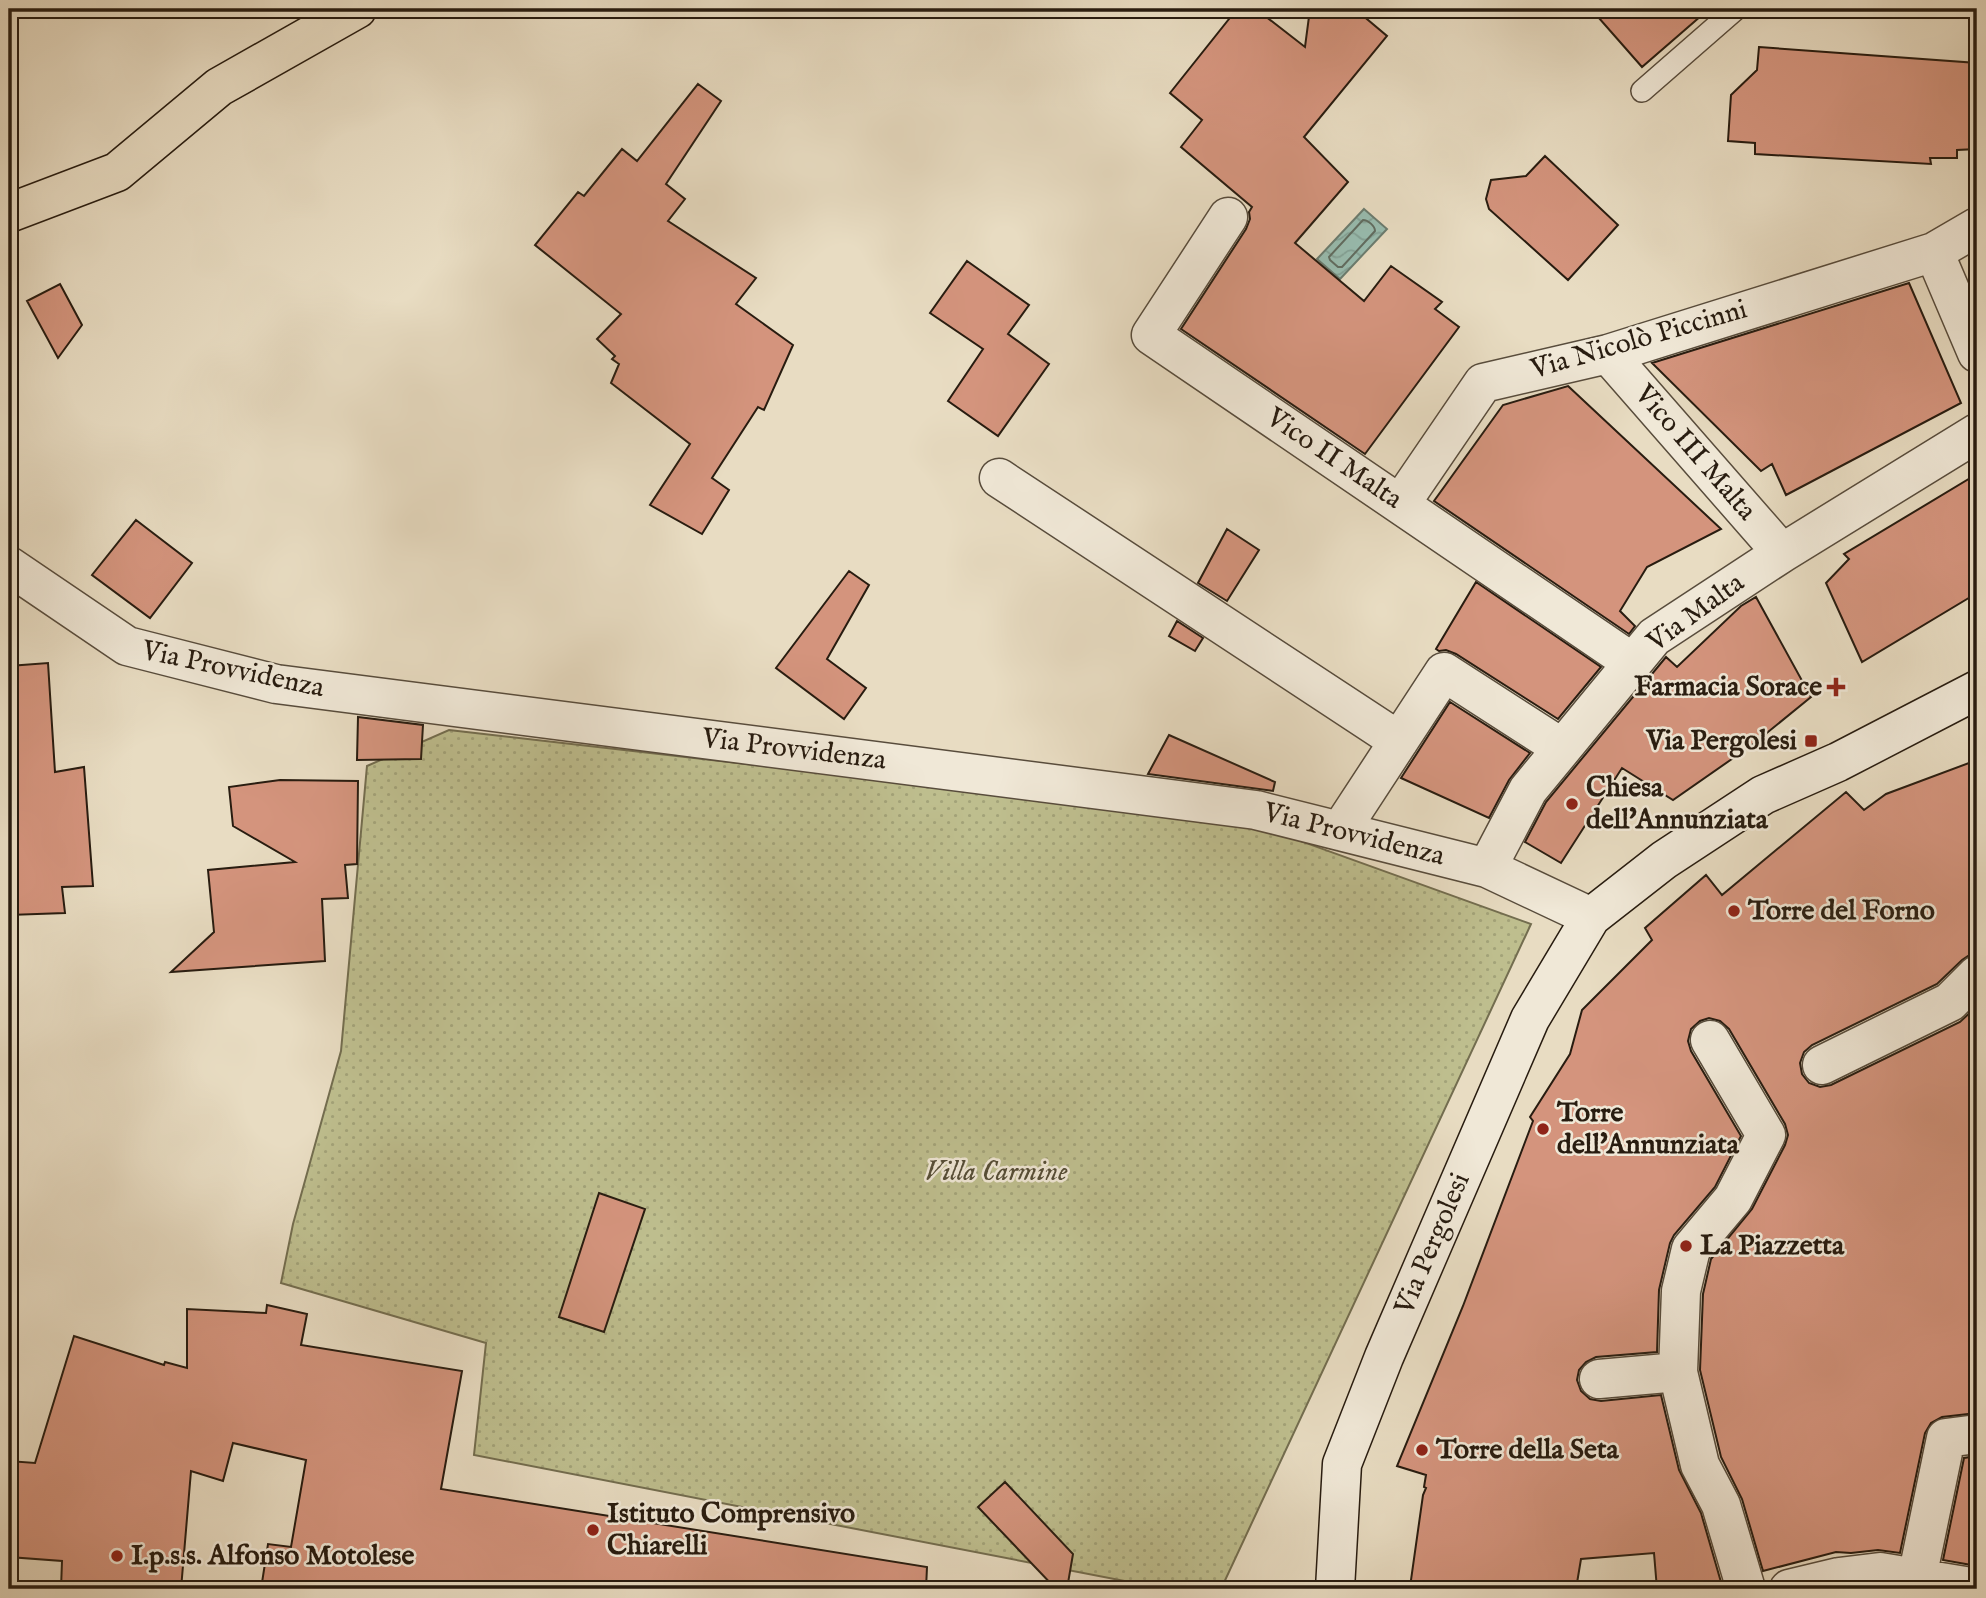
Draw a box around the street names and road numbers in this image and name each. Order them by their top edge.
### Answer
street label: Via Nicolò Piccinni [1526,292,1751,388]
street label: Vico III Malta [1626,377,1764,529]
street label: Vico II Malta [1258,400,1410,518]
street label: Via Malta [1640,565,1752,661]
street label: Via Provvidenza [138,633,328,707]
street label: Via Provvidenza [699,721,889,779]
street label: Via Provvidenza [1259,795,1449,875]
street label: Via Pergolesi [1387,1168,1479,1321]

